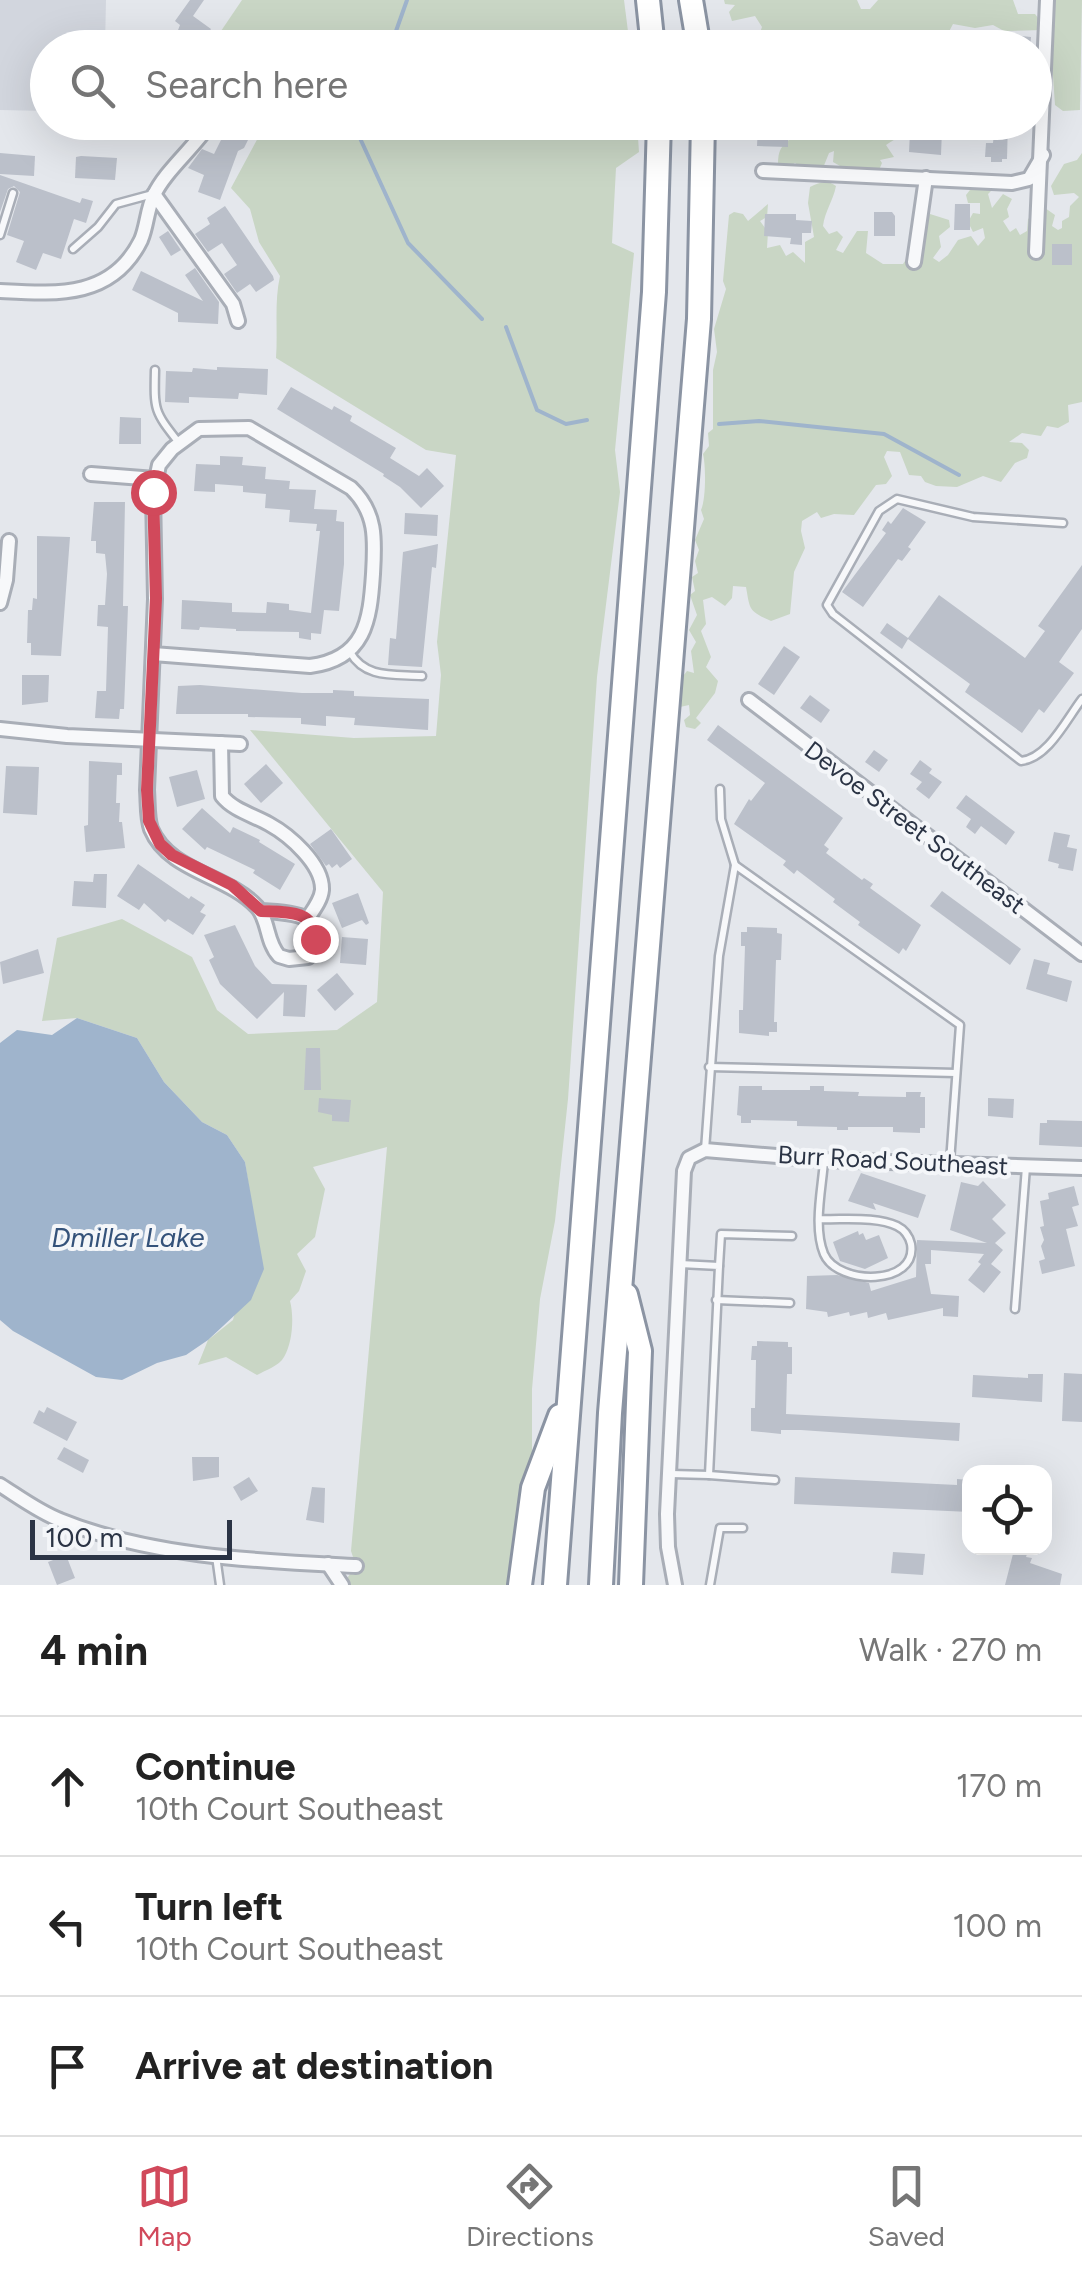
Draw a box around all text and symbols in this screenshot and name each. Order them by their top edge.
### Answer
search box [30,30,1052,140]
icon: search [65,58,120,113]
text: Search here [145,62,348,108]
route start [131,470,177,516]
street label: Devoe Street Southeast [799,734,1031,920]
route end [293,917,339,963]
street label: Burr Road Southeast [777,1139,1009,1181]
water label: Dmiller Lake [51,1220,205,1254]
map controls [962,1465,1052,1555]
button: locate [962,1465,1052,1555]
scale bar [30,1515,232,1560]
text: 100 m [45,1520,123,1554]
text: 4 min [40,1625,148,1676]
text: Walk · 270 m [859,1631,1042,1669]
text: Continue [135,1744,296,1790]
icon: ahead [40,1759,95,1814]
text: 170 m [956,1767,1042,1805]
text: 10th Court Southeast [135,1790,444,1828]
text: Turn left [135,1884,283,1930]
icon: left [40,1899,95,1954]
text: 100 m [953,1907,1042,1945]
text: 10th Court Southeast [135,1930,444,1968]
icon: arrive [40,2039,95,2094]
text: Arrive at destination [135,2043,493,2089]
tab: Map [137,2159,192,2253]
tab: Directions [466,2159,594,2253]
tab: Saved [868,2159,945,2253]

